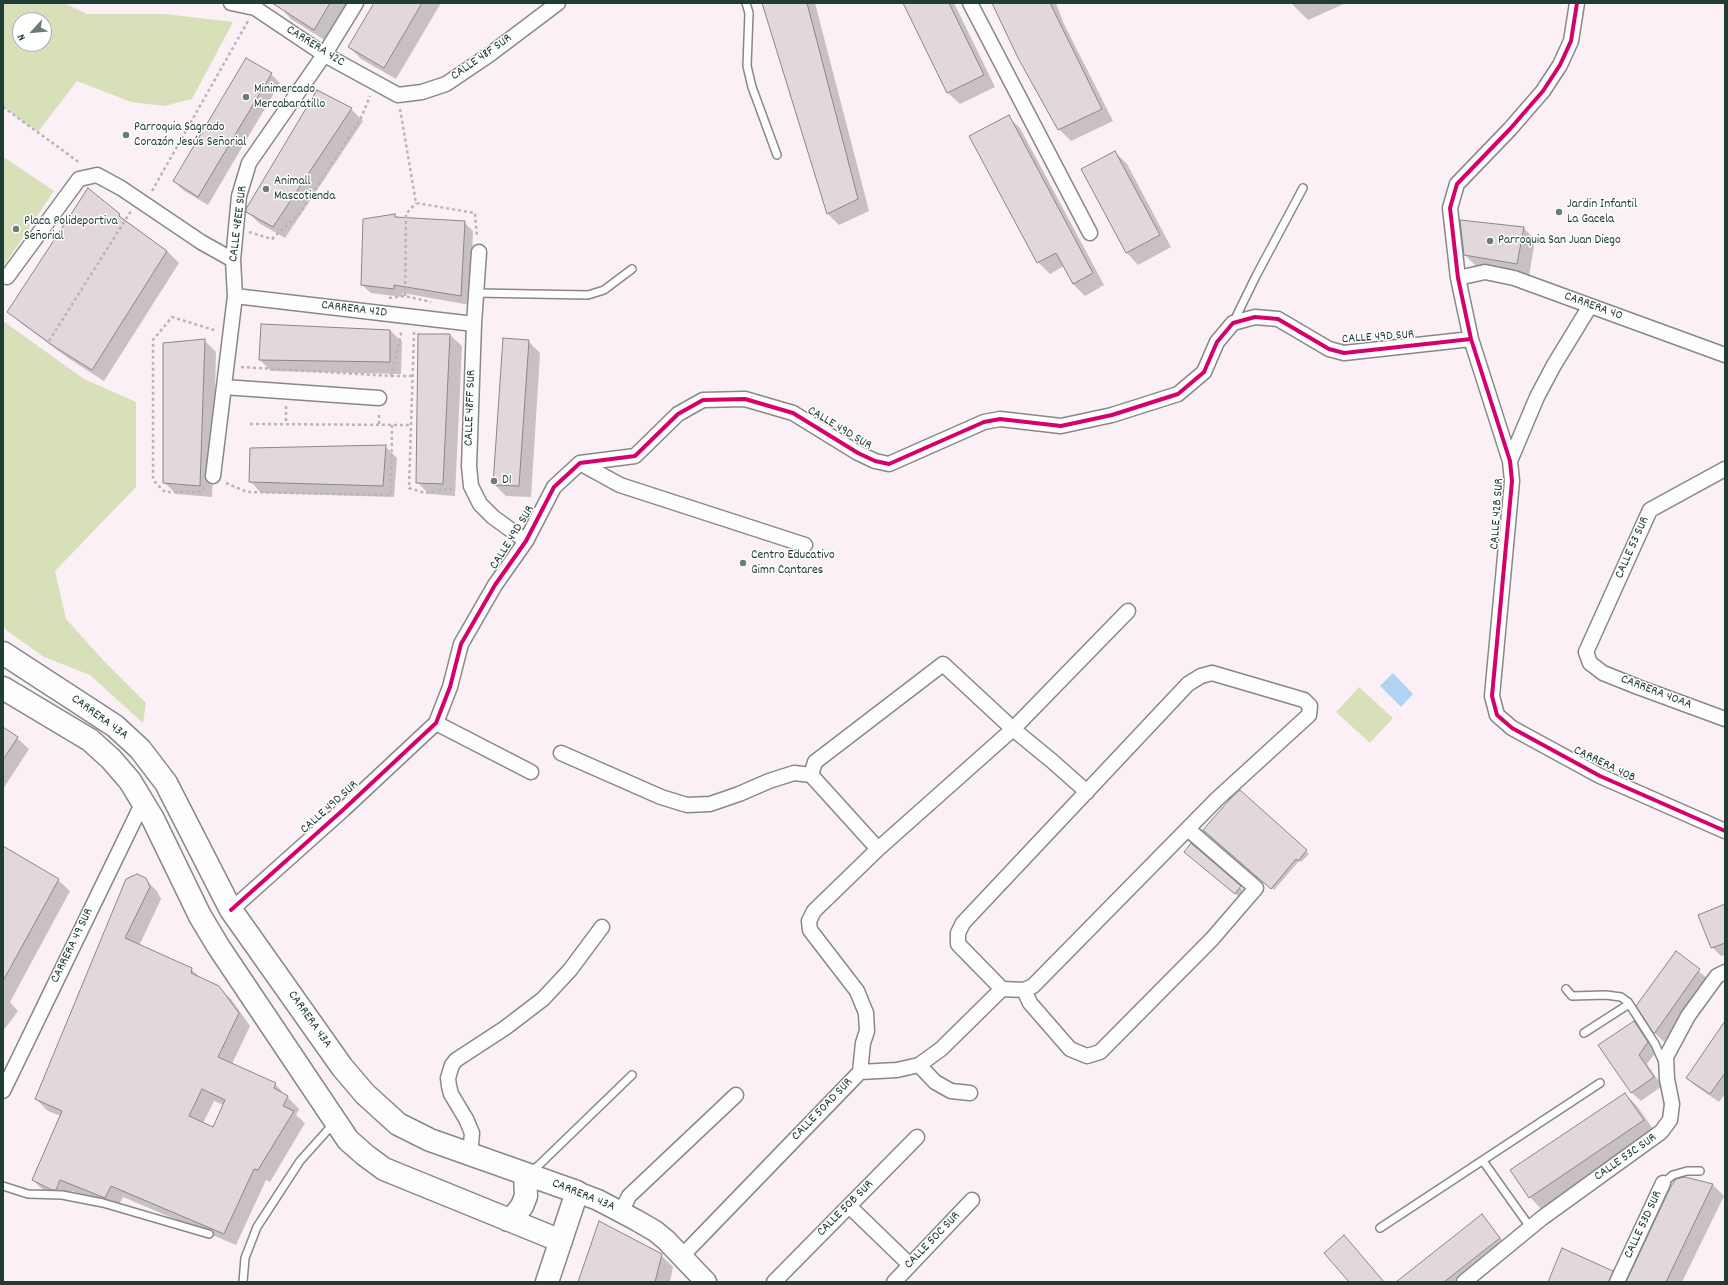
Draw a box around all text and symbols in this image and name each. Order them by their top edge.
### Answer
north arrow [12,12,52,52]
street label: CARRERA 42C [283,23,347,71]
text: N [14,31,31,43]
street label: CALLE 48F SUR [449,31,515,85]
place label: Minimercado Mercabaratillo [254,82,325,113]
marker: Minimercado Mercabaratillo [241,92,251,102]
place label: Parroquia Sagrado Corazón Jesús Señorial [134,120,246,151]
marker: Parroquia Sagrado Corazón Jesús Señorial [121,130,131,140]
place label: Animall Mascotienda [274,174,335,205]
marker: Animall Mascotienda [261,184,271,194]
street label: CALLE 48EE SUR [227,185,251,263]
place label: Jardin Infantil La Gacela [1567,197,1637,228]
marker: Jardin Infantil La Gacela [1554,207,1564,217]
place label: Placa Polideportiva Señorial [24,214,118,245]
marker: Placa Polideportiva Señorial [11,224,21,234]
place label: Parroquia San Juan Diego [1498,233,1621,249]
marker: Parroquia San Juan Diego [1485,236,1495,246]
street label: CARRERA 40 [1562,289,1624,325]
street label: CARRERA 42D [320,298,388,322]
street label: CALLE 49D SUR [1341,328,1415,348]
street label: CALLE 48FF SUR [462,369,480,447]
street label: CALLE 49D SUR [804,404,874,454]
place label: D1 [502,473,512,489]
marker: D1 [489,476,499,486]
street label: CALLE 42B SUR [1488,478,1508,550]
street label: CALLE 49D SUR [487,503,539,573]
street label: CALLE 53 SUR [1612,515,1654,581]
place label: Centro Educativo Gimn Cantares [751,548,835,579]
marker: Centro Educativo Gimn Cantares [738,558,748,568]
street label: CARRERA 40AA [1618,672,1694,714]
street label: CARRERA 43A [67,692,131,744]
street label: CARRERA 40B [1570,743,1638,787]
street label: CALLE 49D SUR [298,778,362,838]
street label: CARRERA 49 SUR [48,906,98,986]
street label: CARRERA 43A [283,988,335,1052]
street label: CALLE 50AD SUR [789,1075,857,1145]
street label: CALLE 53C SUR [1592,1131,1660,1185]
street label: CARRERA 43A [549,1176,617,1216]
street label: CALLE 50B SUR [814,1177,878,1241]
street label: CALLE 53D SUR [1622,1189,1666,1261]
street label: CALLE 50C SUR [902,1209,964,1273]

